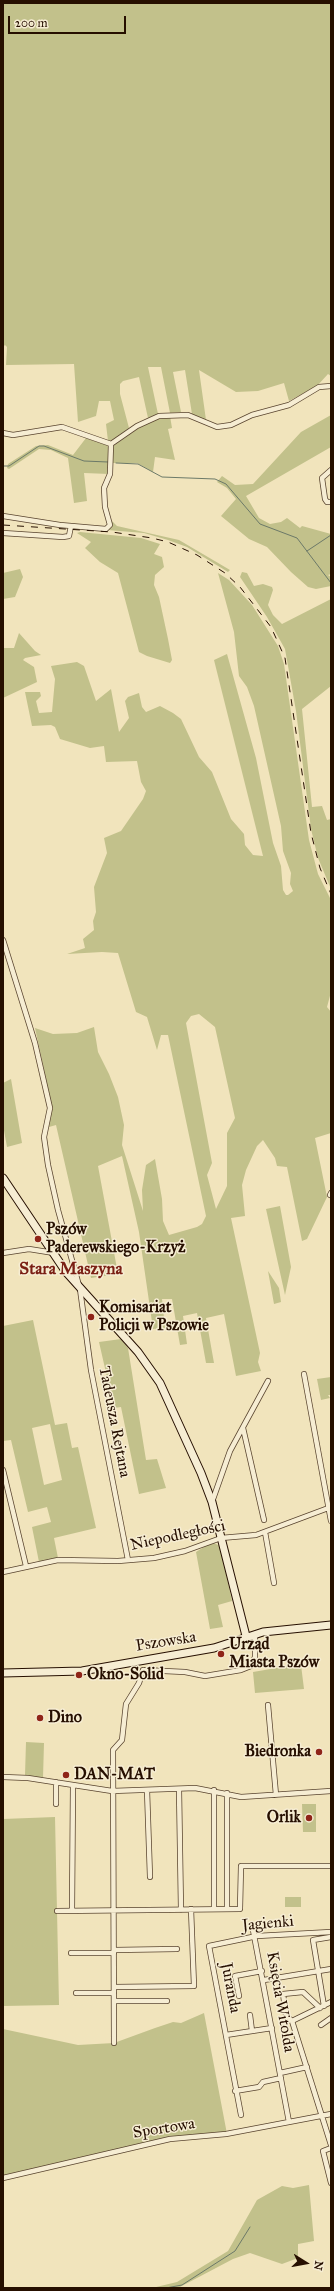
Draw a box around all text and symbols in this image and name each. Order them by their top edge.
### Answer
scale bar [10,8,128,34]
text: 200 m [15,16,48,30]
place label: Pszów Paderewskiego-Krzyż [46,1220,185,1258]
marker: Pszów Paderewskiego-Krzyż [33,1234,43,1244]
district label: Stara Maszyna [19,1260,123,1280]
place label: Komisariat Policji w Pszowie [99,1298,209,1336]
marker: Komisariat Policji w Pszowie [86,1312,96,1322]
street label: Tadeusza Rejtana [94,1365,134,1479]
street label: Niepodległości [129,1517,227,1555]
street label: Pszowska [134,1628,198,1656]
place label: Urząd Miasta Pszów [229,1635,319,1673]
marker: Urząd Miasta Pszów [216,1649,226,1659]
place label: Okno-Solid [87,1665,164,1685]
marker: Okno-Solid [74,1670,84,1680]
place label: Dino [48,1708,82,1728]
marker: Dino [35,1713,45,1723]
place label: Biedronka [245,1742,311,1762]
marker: Biedronka [314,1747,324,1757]
place label: DAN-MAT [74,1765,155,1785]
marker: DAN-MAT [61,1770,71,1780]
place label: Orlik [267,1808,301,1828]
marker: Orlik [304,1813,314,1823]
street label: Jagienki [241,1912,295,1936]
street label: Księcia Witolda [262,1950,298,2054]
street label: Juranda [216,1961,244,2015]
street label: Sportowa [132,2115,196,2143]
north arrow [286,2243,326,2283]
text: N [311,2260,326,2271]

